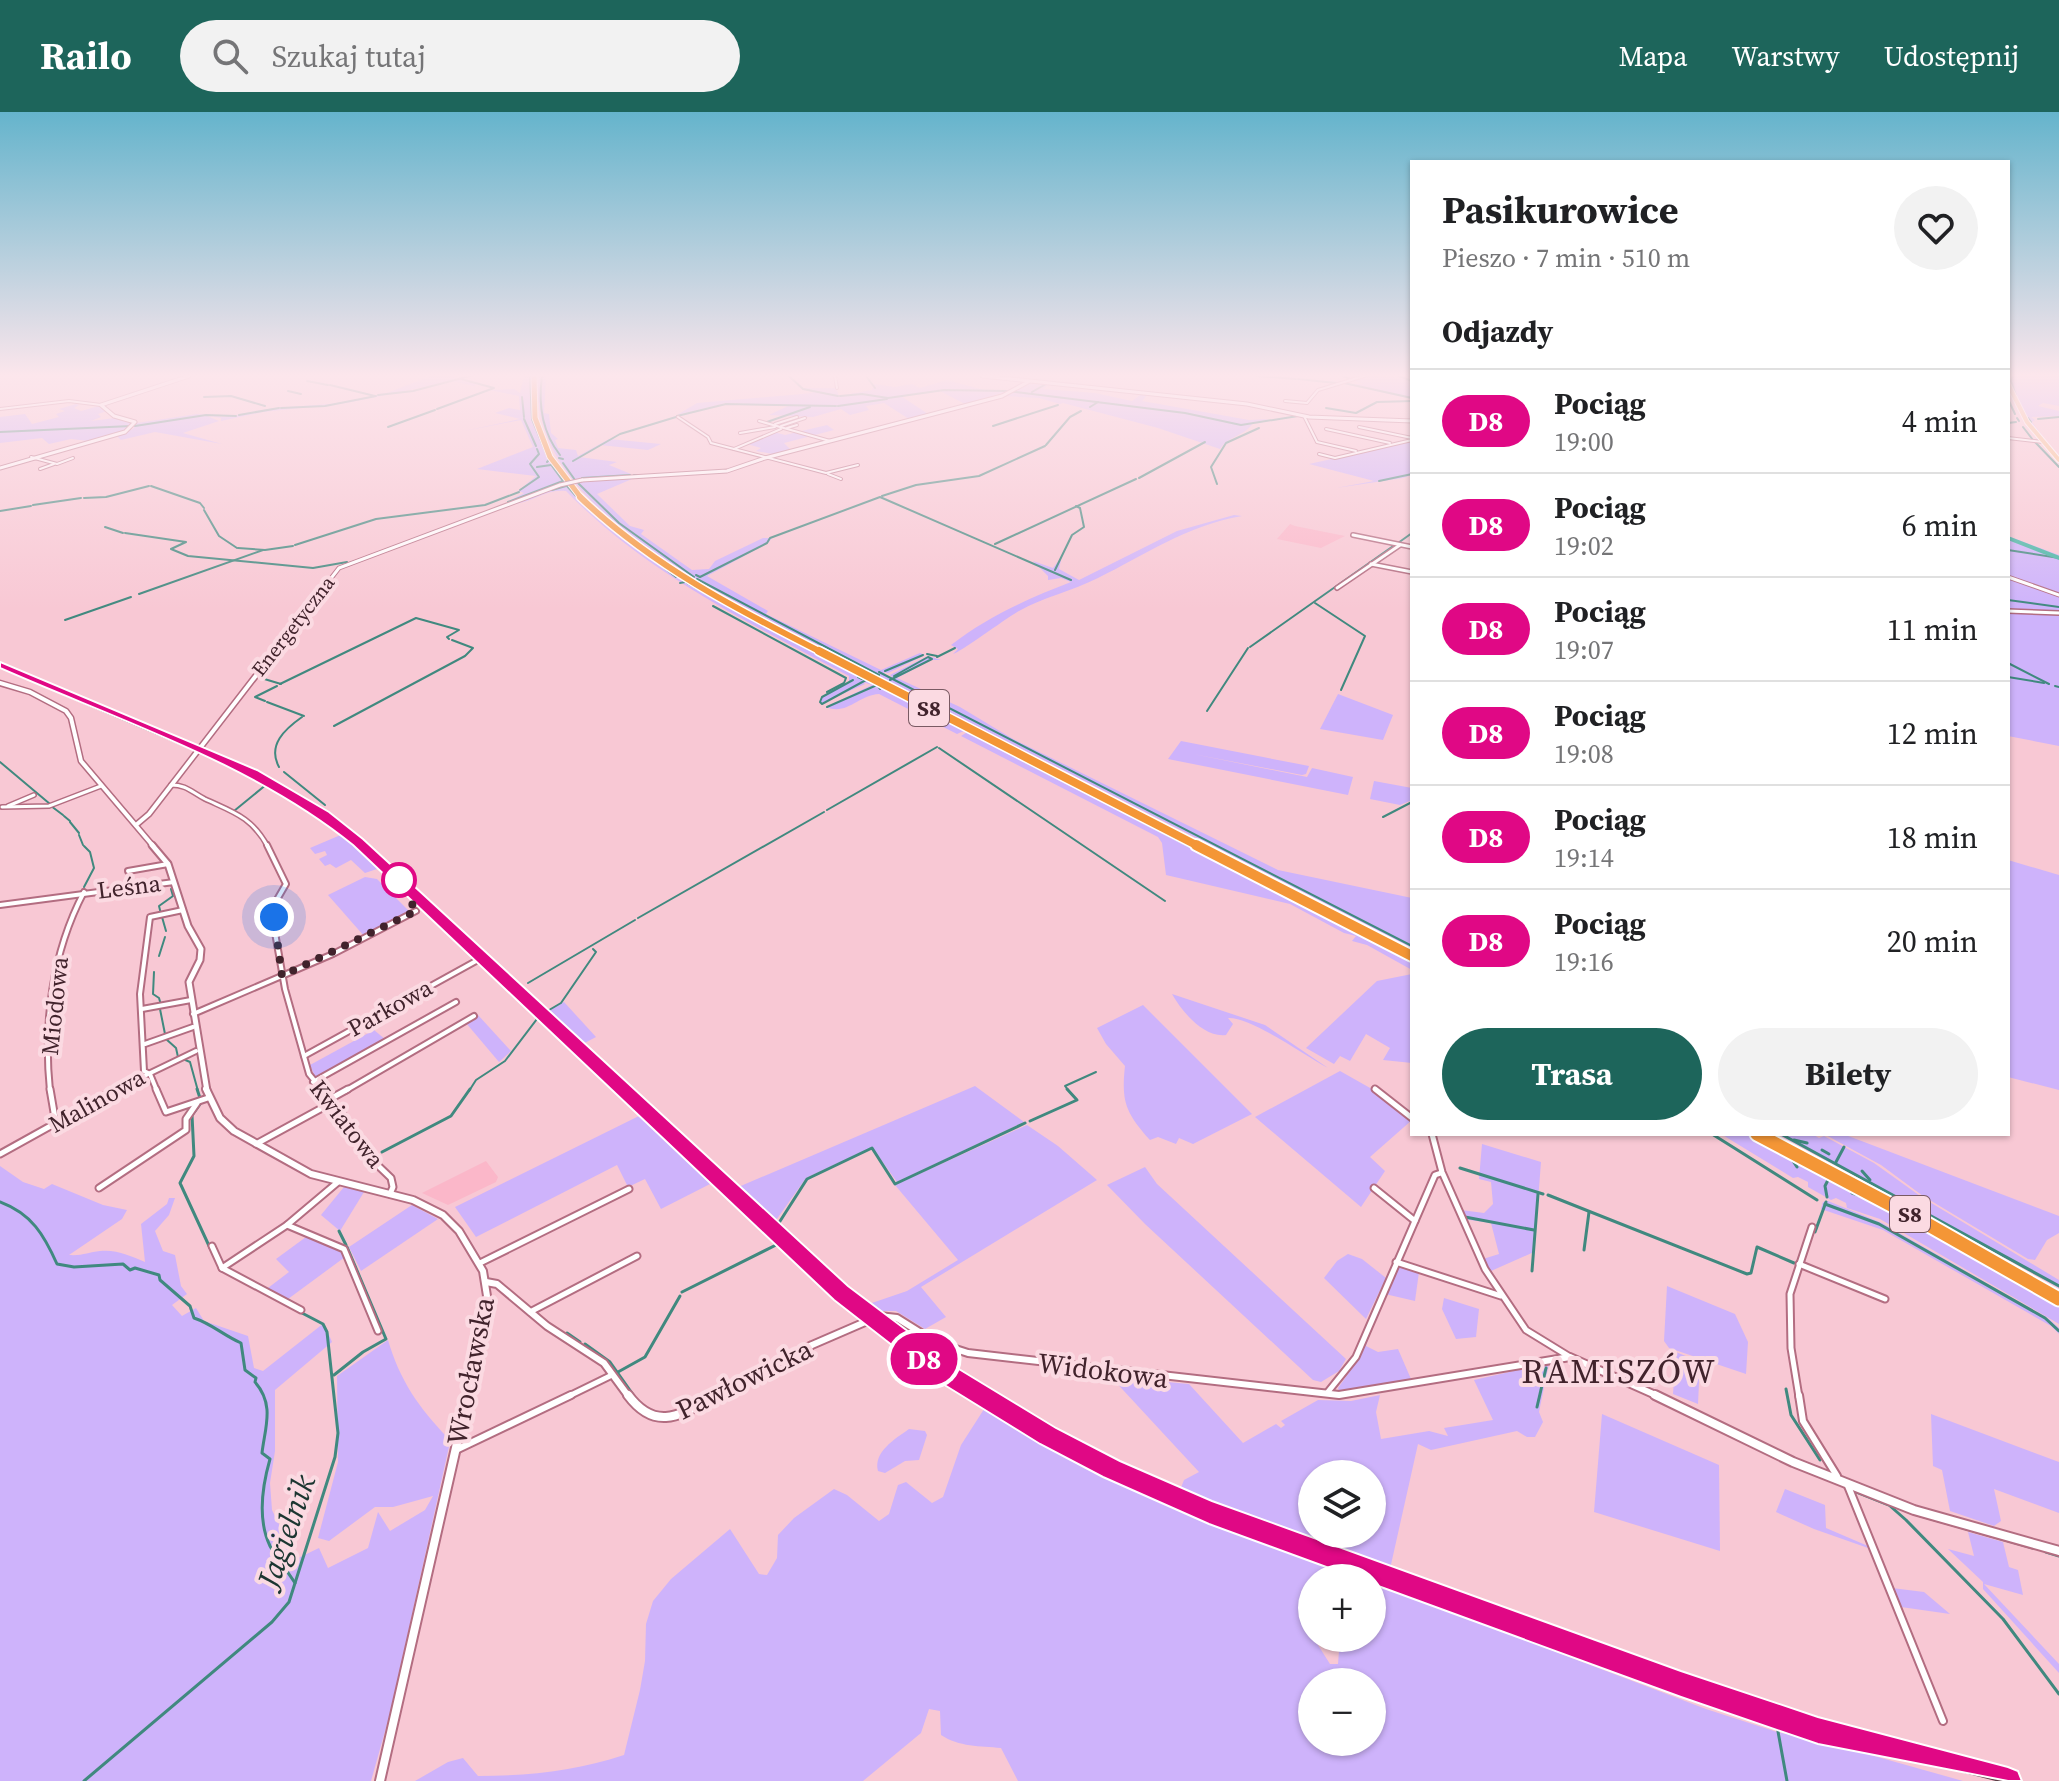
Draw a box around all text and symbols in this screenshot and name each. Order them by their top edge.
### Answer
search box [180,20,740,92]
text: Railo [40,30,132,82]
icon: search [208,34,252,78]
text: Szukaj tutaj [272,36,426,77]
text: Mapa [1618,37,1687,75]
text: Warstwy [1731,37,1840,75]
text: Udostępnij [1884,37,2019,75]
text: Pasikurowice [1442,184,1679,236]
button: heart [1894,186,1978,270]
text: Pieszo · 7 min · 510 m [1442,240,1690,276]
text: Odjazdy [1442,311,1553,352]
text: Pociąg [1554,383,1646,424]
text: 4 min [1902,401,1978,442]
text: D8 [1469,402,1503,440]
text: 19:00 [1554,424,1614,460]
text: Pociąg [1554,487,1646,528]
text: 6 min [1902,505,1978,546]
text: D8 [1469,506,1503,544]
text: 19:02 [1554,528,1614,564]
street label: Energetyczna [245,569,342,682]
text: Pociąg [1554,591,1646,632]
text: 11 min [1887,609,1978,650]
text: D8 [1469,610,1503,648]
text: 19:07 [1554,632,1614,668]
road number: S8 [909,690,949,726]
text: Pociąg [1554,695,1646,736]
text: 12 min [1887,713,1978,754]
text: D8 [1469,714,1503,752]
text: 19:08 [1554,736,1614,772]
text: Pociąg [1554,799,1646,840]
text: 18 min [1887,817,1978,858]
text: D8 [1469,818,1503,856]
text: 19:14 [1554,840,1614,876]
unlabelled marker [382,863,416,897]
street label: Leśna [95,866,163,907]
your location [254,897,294,937]
text: Pociąg [1554,903,1646,944]
text: 20 min [1887,921,1978,962]
text: D8 [1469,922,1503,960]
text: 19:16 [1554,944,1614,980]
street label: Miodowa [33,954,76,1057]
street label: Parkowa [341,970,439,1044]
button: Trasa [1442,1028,1702,1120]
button: Bilety [1718,1028,1978,1120]
street label: Malinowa [43,1060,152,1141]
street label: Kwiatowa [303,1073,393,1175]
road number: S8 [1890,1196,1930,1232]
street label: Wrocławska [437,1293,503,1448]
street label: Pawłowicka [669,1329,819,1428]
line badge: D8 [888,1333,960,1385]
text: D8 [907,1340,941,1378]
street label: Widokowa [1036,1343,1171,1397]
district label: RAMISZÓW [1521,1348,1717,1394]
map controls [1298,1460,1386,1756]
button: layers [1298,1460,1386,1548]
water label: Jagielnik [245,1468,326,1597]
button: + [1298,1564,1386,1652]
button: − [1298,1668,1386,1756]

